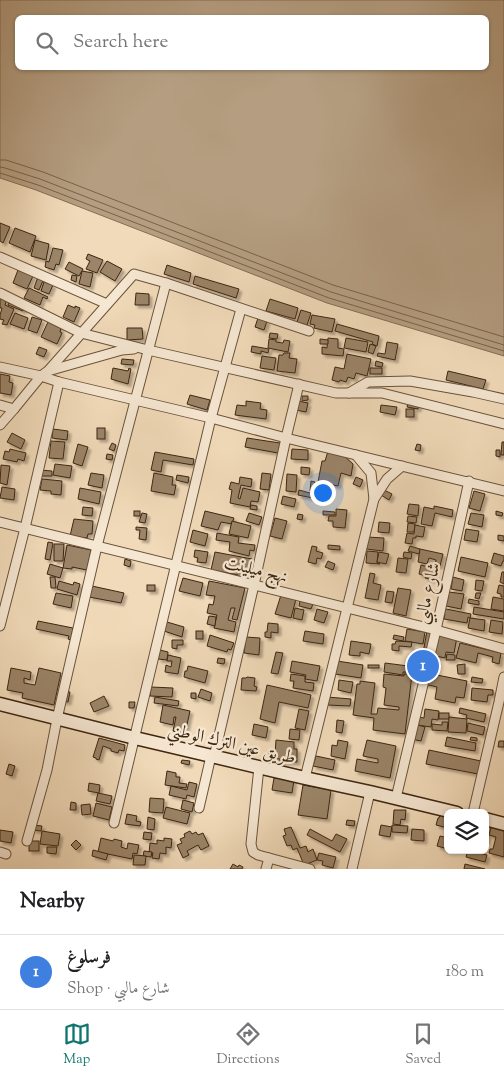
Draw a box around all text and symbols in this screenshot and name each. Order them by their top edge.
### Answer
search box [15,15,489,70]
icon: search [33,29,61,57]
text: Search here [73,29,168,56]
your location [310,480,336,506]
street label: نهج ميلينت [221,551,290,592]
street label: شارع مالبي [409,560,451,627]
pin: 1 [407,647,439,685]
street label: طريق عين الترك الوطني [165,718,298,774]
map controls [444,809,489,854]
button: layers [444,809,489,854]
text: Nearby [20,887,85,917]
text: فرسلوغ [67,945,111,972]
text: 1 [33,961,39,984]
text: 180 m [445,961,484,984]
text: Shop · شارع مالبي [67,978,170,1001]
tab: Map [63,1020,91,1070]
tab: Directions [216,1020,280,1070]
tab: Saved [405,1020,441,1070]

